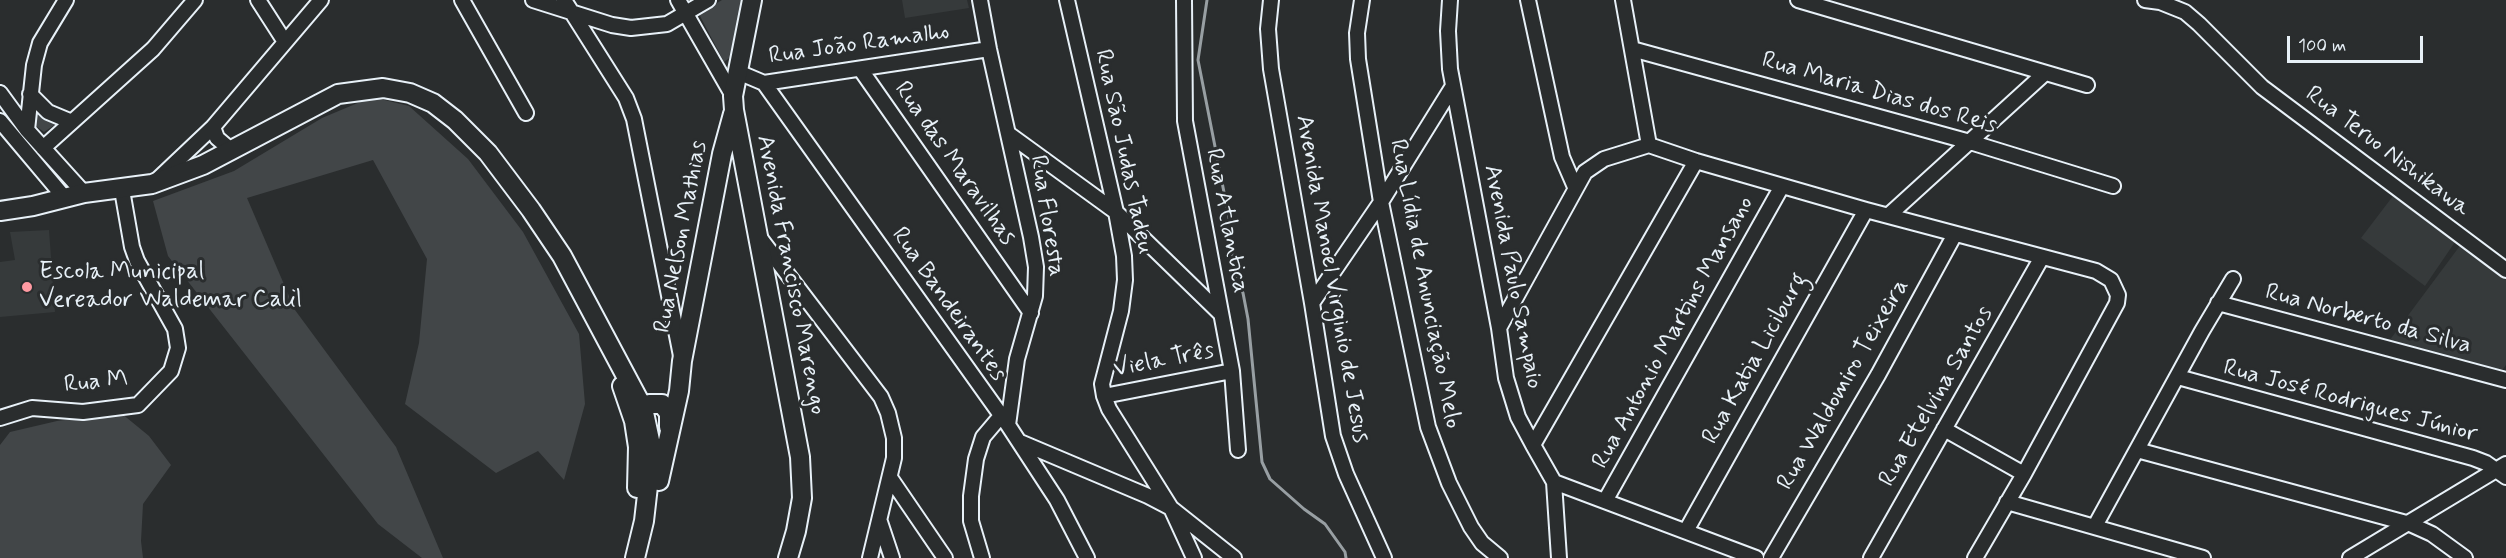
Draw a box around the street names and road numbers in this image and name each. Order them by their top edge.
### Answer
street label: Rua João Ramalho [767,18,951,72]
street label: Rua São Judas Tadeu [1087,47,1159,257]
street label: Rua Maria Dias dos Reis [1758,47,2000,141]
street label: Rua das Maravilhas [887,77,1021,251]
street label: Rua Teruo Nishikawa [2299,81,2475,223]
street label: Avenida Manoel Virginio de Jesus [1288,113,1374,445]
street label: Avenida Francisco Marengo [749,133,831,417]
street label: Rua Lídia de Anunciação Melo [1382,137,1466,431]
street label: Rua Nelson Mathias [649,138,715,336]
street label: Rua Atlantica [1198,146,1254,296]
street label: Rua Floresta [1022,153,1070,279]
street label: Avenida Paulo Sampaio [1476,163,1548,391]
street label: Rua Antonio Martins Mansano [1587,192,1761,474]
street label: Rua Bandeirantes [884,222,1012,388]
street label: Rua Katia Liciburg [1697,268,1815,450]
street label: Rua Waldomiro Teixeira [1772,274,1916,496]
street label: Rua Norberto da Silva [2262,279,2474,361]
street label: Rua Etelvina Santos [1874,302,2000,492]
street label: Viela Três [1111,337,1217,385]
street label: Rua José Rodrigues Júnior [2220,354,2480,450]
street label: Rua M [63,365,129,401]

